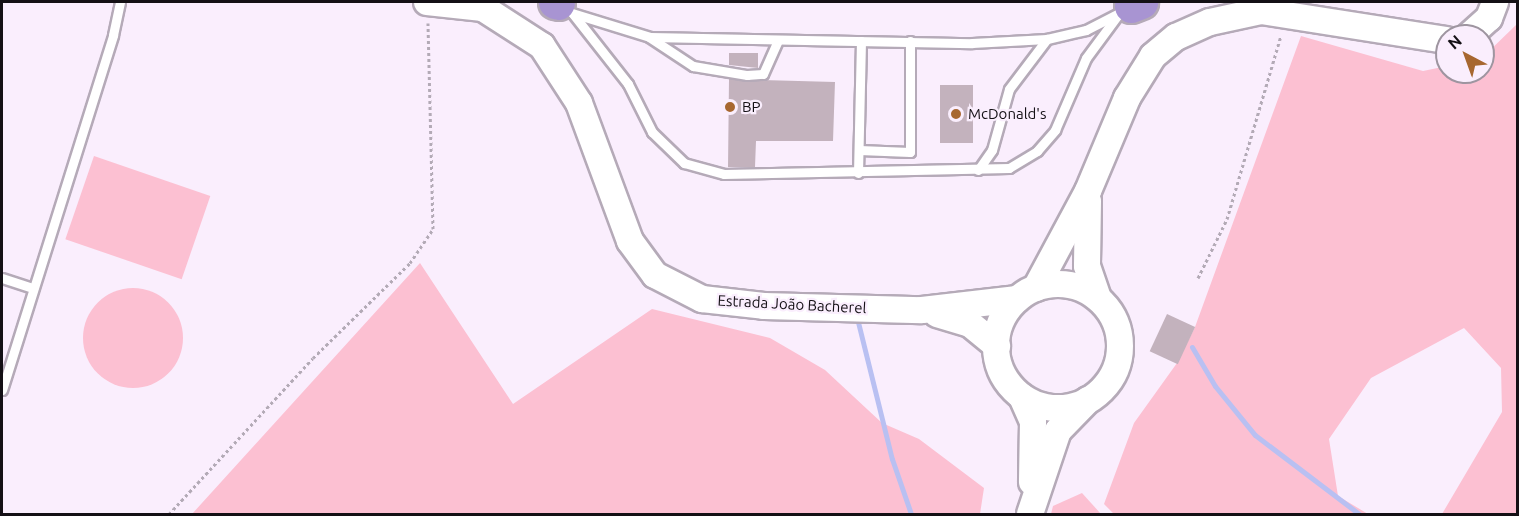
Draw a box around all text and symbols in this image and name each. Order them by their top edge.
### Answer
north arrow [1435,24,1495,84]
text: N [1444,31,1465,53]
place label: BP [742,98,760,116]
marker: BP [723,100,737,114]
place label: McDonald's [968,105,1046,123]
marker: McDonald's [949,107,963,121]
street label: Estrada João Bacherel [717,291,867,317]

